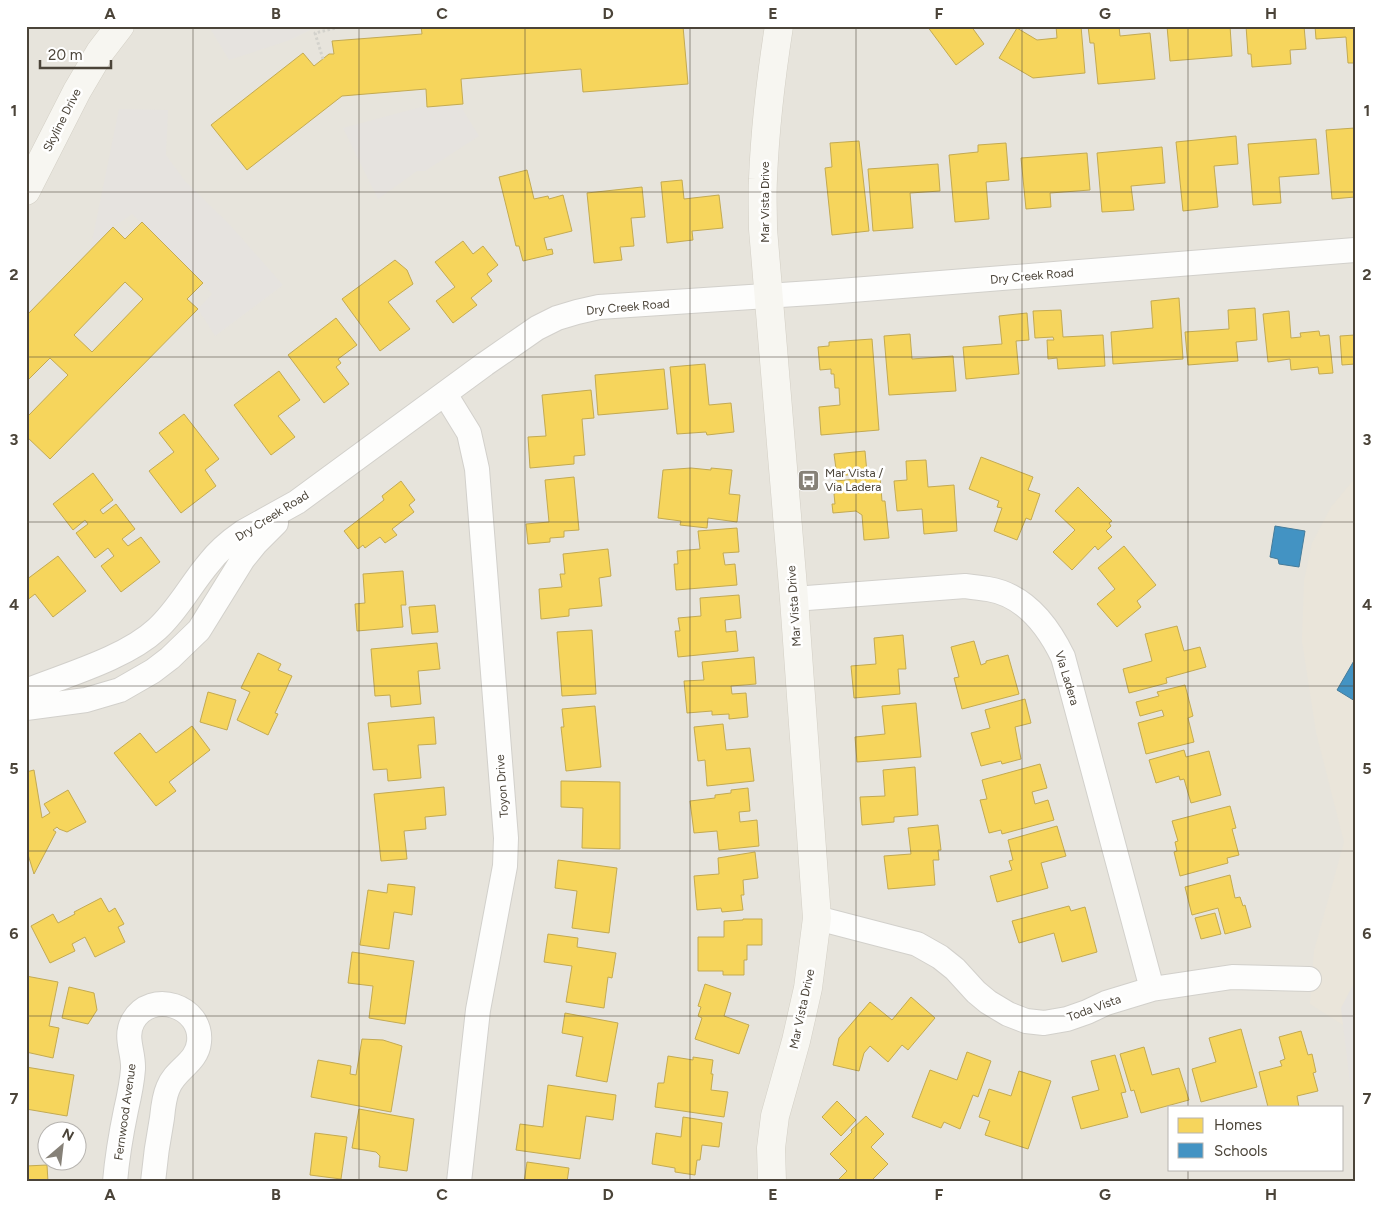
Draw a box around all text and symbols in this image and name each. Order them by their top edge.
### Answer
text: A [104,4,116,23]
text: B [271,4,281,23]
text: C [436,4,448,23]
text: D [602,4,614,23]
text: E [768,4,778,23]
text: F [935,4,944,23]
text: G [1099,4,1111,23]
text: H [1265,4,1277,23]
scale bar [40,38,111,70]
text: 20 m [48,46,82,64]
street label: Skyline Drive [40,86,84,154]
text: 1 [11,101,17,120]
text: 1 [1364,101,1370,120]
street label: Mar Vista Drive [758,161,772,243]
text: 2 [9,265,19,284]
street label: Dry Creek Road [990,265,1074,287]
text: 2 [1362,265,1372,284]
street label: Dry Creek Road [586,296,670,318]
text: 3 [10,430,19,449]
text: 3 [1363,430,1372,449]
place label: Mar Vista / Via Ladera [825,466,884,494]
bus stop icon: Mar Vista / Via Ladera [797,468,821,492]
street label: Dry Creek Road [233,488,311,544]
street label: Mar Vista Drive [784,565,804,647]
text: 4 [9,595,19,614]
text: 4 [1362,595,1372,614]
street label: Via Ladera [1052,649,1082,707]
street label: Toyon Drive [493,754,511,818]
text: 5 [9,759,19,778]
text: 5 [1362,759,1372,778]
text: 6 [9,924,19,943]
text: 6 [1362,924,1372,943]
street label: Mar Vista Drive [787,967,817,1050]
street label: Toda Vista [1065,992,1123,1024]
street label: Fernwood Avenue [111,1062,139,1161]
text: 7 [10,1089,19,1108]
text: 7 [1363,1089,1372,1108]
legend [1168,1106,1344,1170]
text: Homes [1214,1116,1262,1134]
north arrow [38,1120,88,1170]
text: N [59,1125,77,1145]
text: Schools [1214,1142,1267,1160]
text: A [104,1185,116,1204]
text: B [271,1185,281,1204]
text: C [436,1185,448,1204]
text: D [602,1185,614,1204]
text: E [768,1185,778,1204]
text: F [935,1185,944,1204]
text: G [1099,1185,1111,1204]
text: H [1265,1185,1277,1204]

